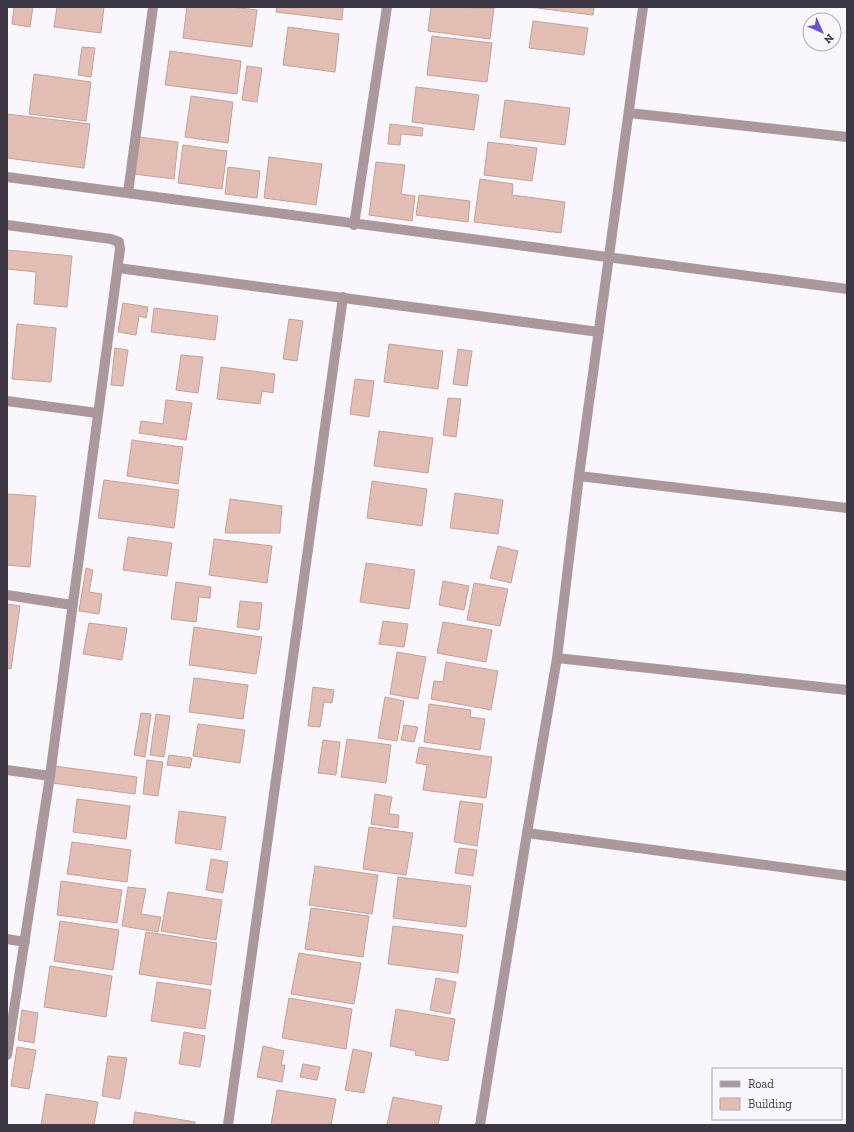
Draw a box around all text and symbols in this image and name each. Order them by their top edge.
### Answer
north arrow [802,12,842,52]
text: N [821,31,836,47]
legend [712,1068,842,1120]
text: Road [748,1077,774,1091]
text: Building [748,1097,792,1111]

